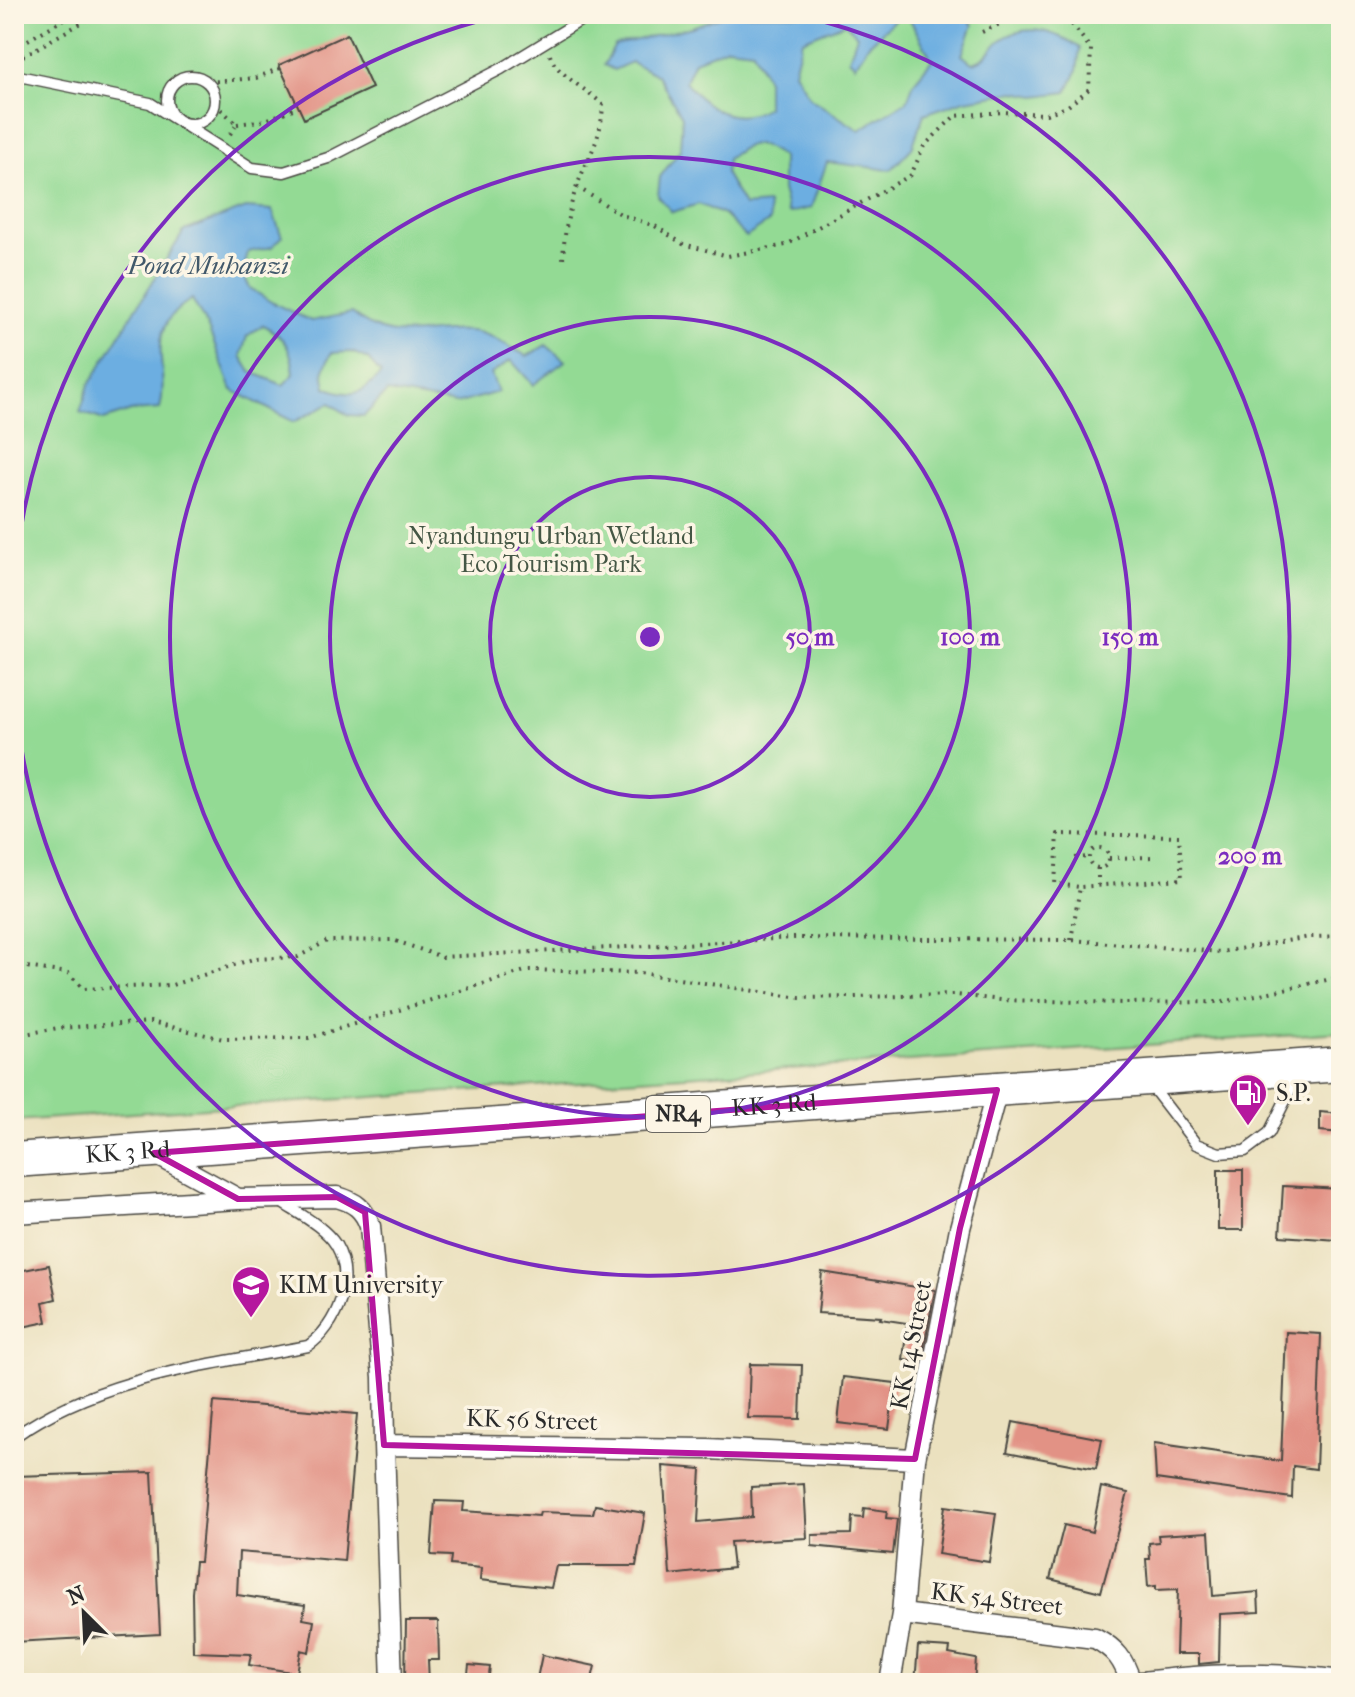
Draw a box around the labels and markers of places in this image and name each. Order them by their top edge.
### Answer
centre of rings [636,623,664,651]
fuel station icon: S.P. [1227,1072,1269,1127]
place label: S.P. [1276,1079,1311,1107]
school or university icon: KIM University [230,1264,272,1319]
place label: KIM University [279,1271,444,1299]

